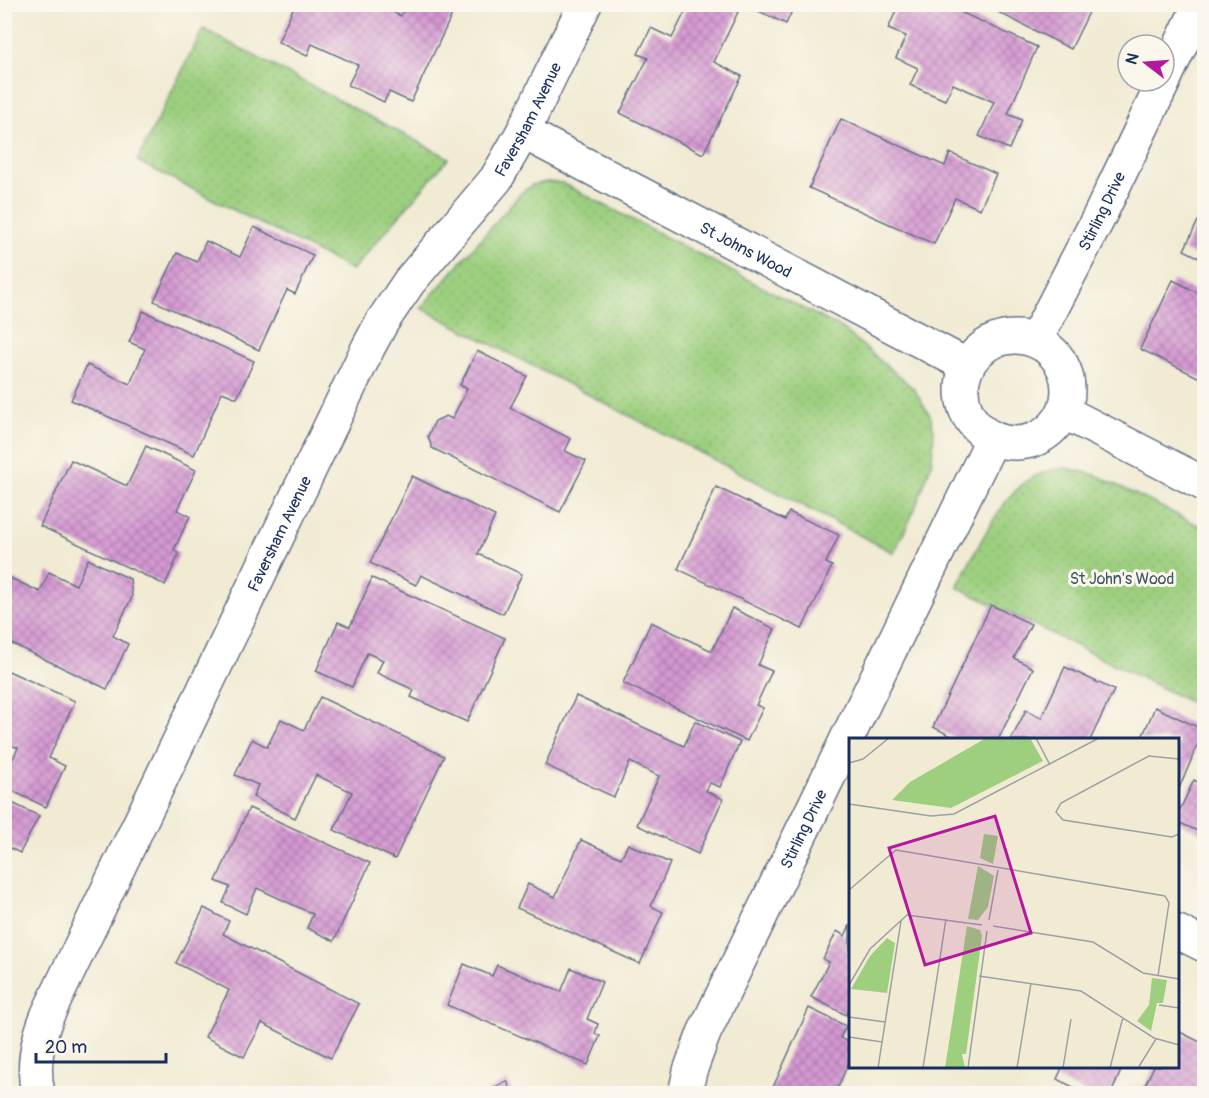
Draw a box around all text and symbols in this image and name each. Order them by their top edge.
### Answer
north arrow [1116,33,1176,93]
text: N [1121,51,1144,67]
street label: Faversham Avenue [490,59,566,181]
street label: Stirling Drive [1074,169,1130,254]
street label: St Johns Wood [696,218,795,283]
street label: Faversham Avenue [243,473,316,595]
park label: St John's Wood [1070,569,1174,589]
inset map [849,738,1179,1068]
street label: Stirling Drive [776,786,832,872]
scale bar [36,1026,166,1064]
text: 20 m [45,1036,87,1059]

